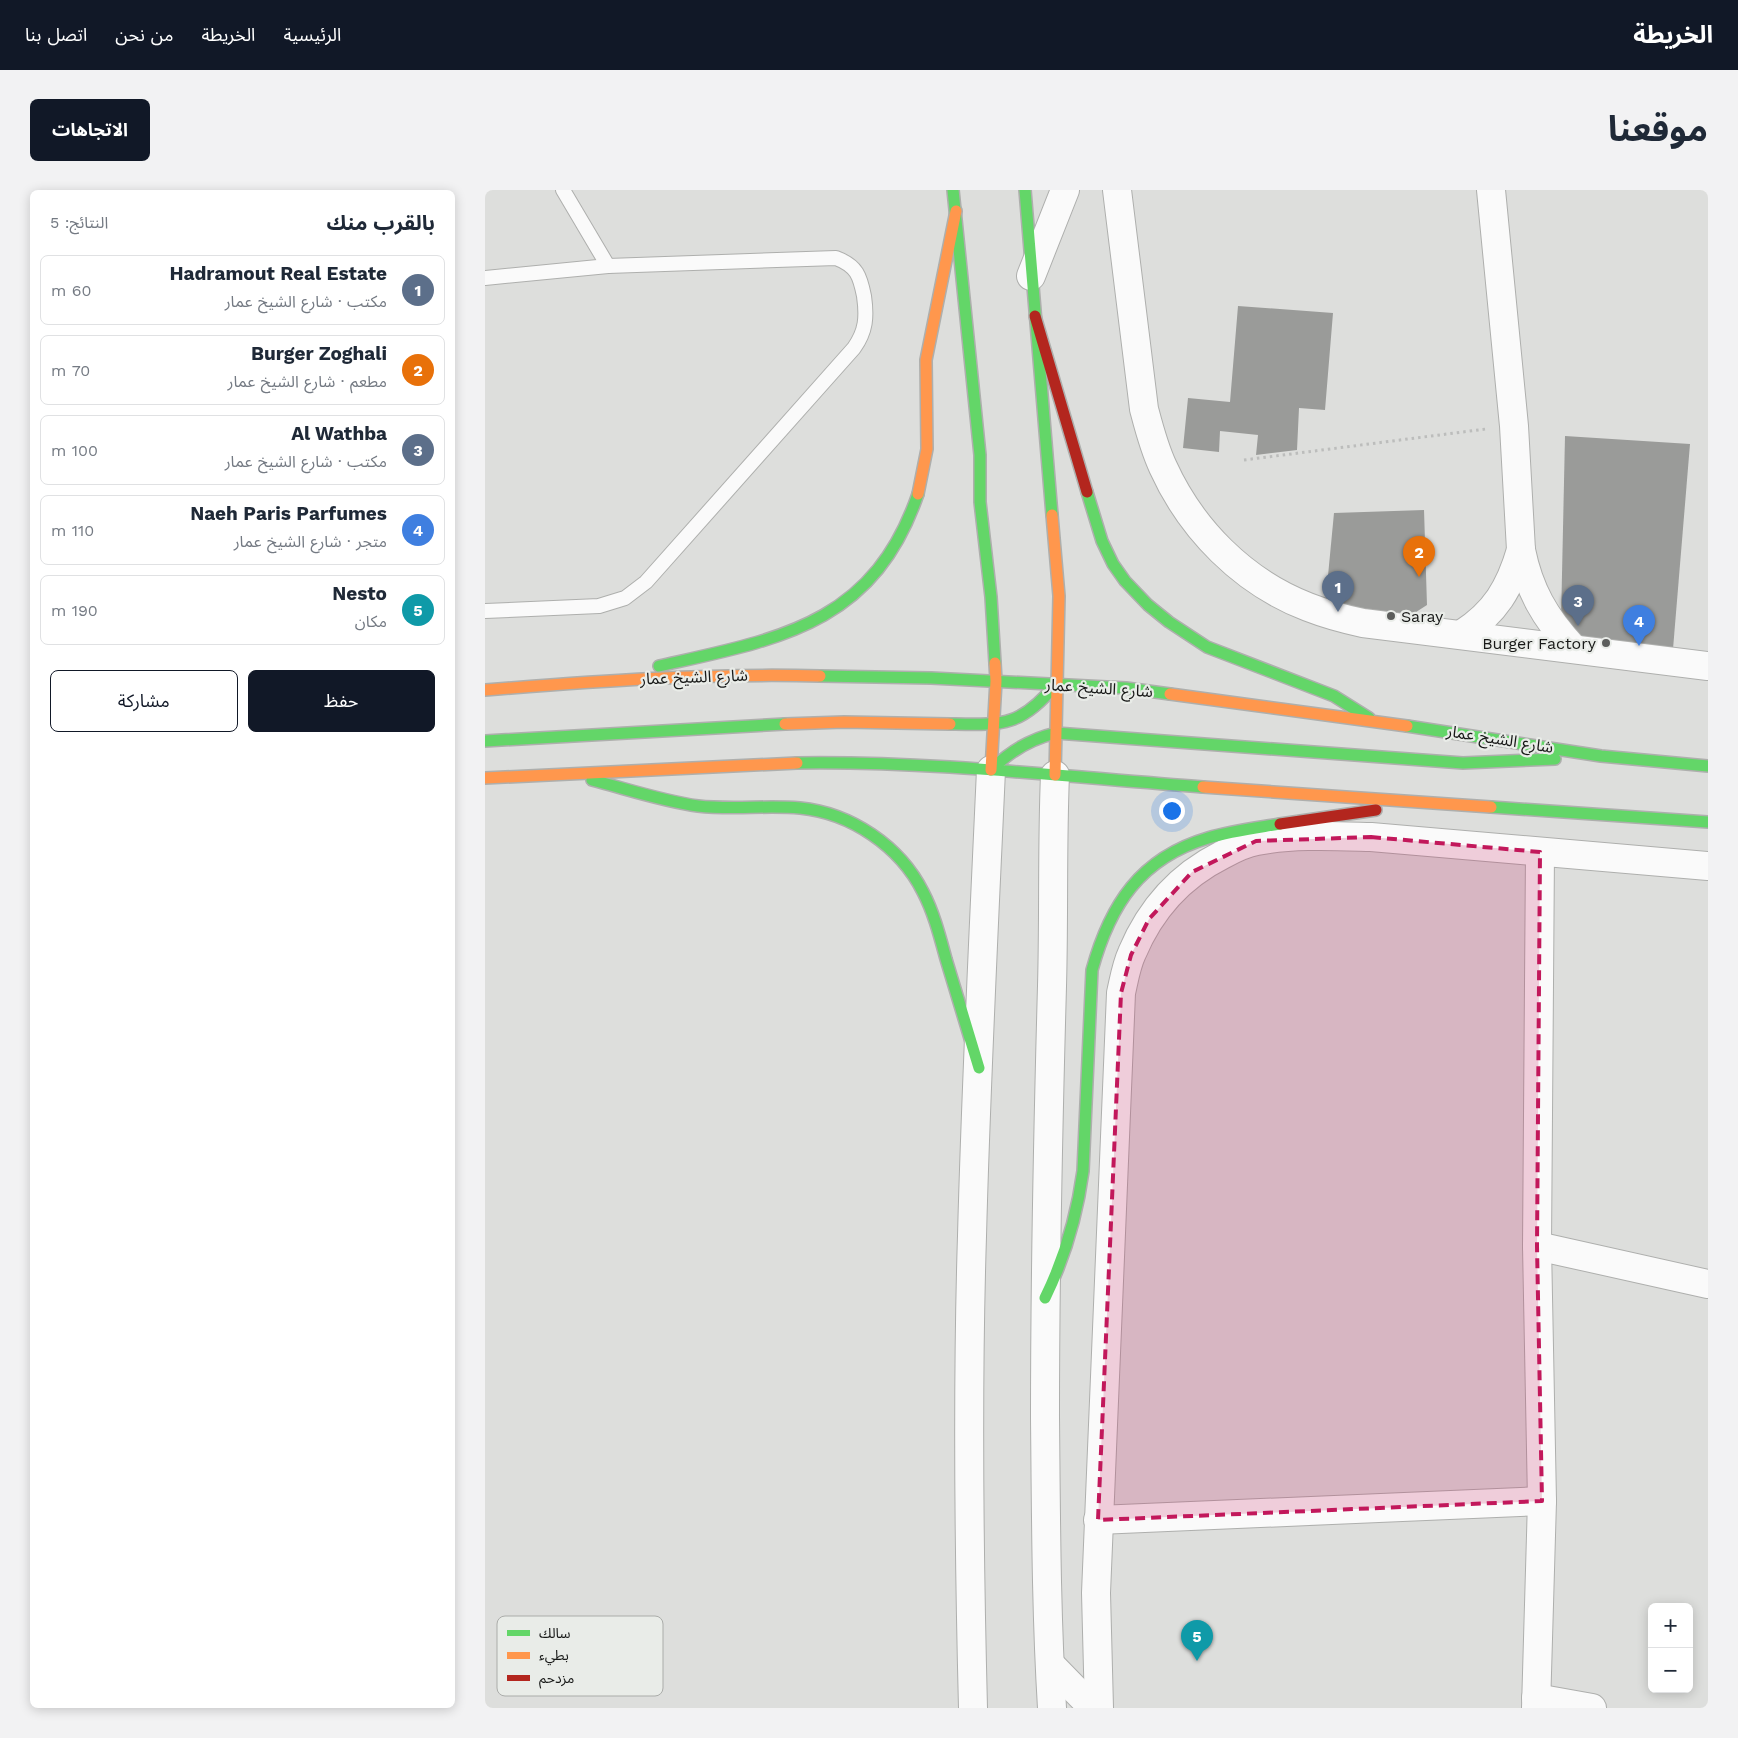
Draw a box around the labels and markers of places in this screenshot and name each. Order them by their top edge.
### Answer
pin: 2 [1403,536,1435,577]
pin: 1 [1322,571,1354,612]
pin: 3 [1562,585,1594,626]
pin: 4 [1623,605,1655,646]
place label: Saray [1401,607,1444,626]
marker: Saray [1385,610,1397,622]
place label: Burger Factory [1482,634,1597,653]
marker: Burger Factory [1600,637,1612,649]
pin: 5 [1181,1620,1213,1661]

